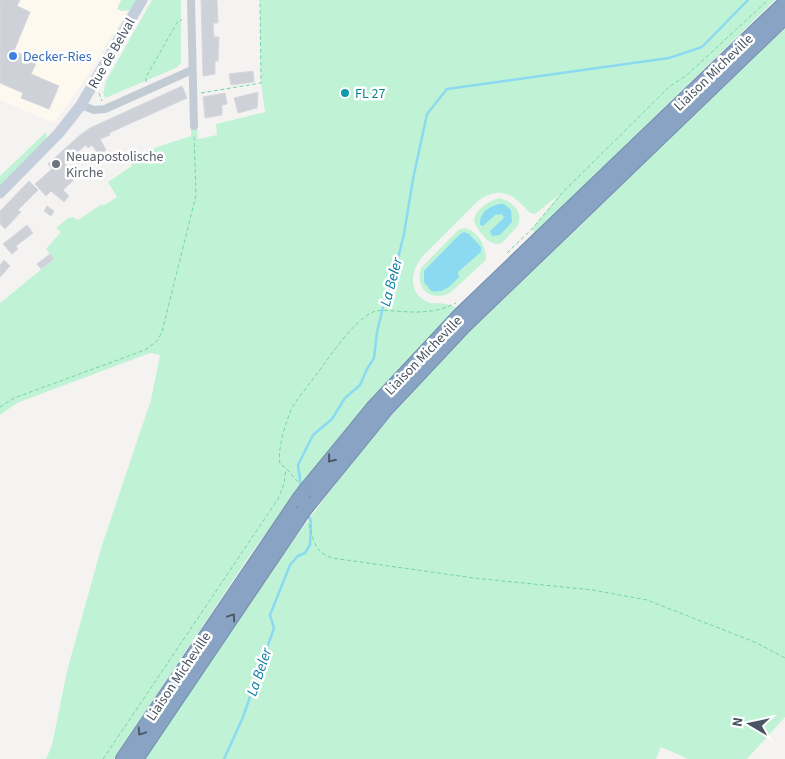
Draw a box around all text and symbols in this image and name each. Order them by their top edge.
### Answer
street label: Rue de Belval [84,14,140,92]
street label: Liaison Micheville [670,30,758,116]
place label: Decker-Ries [23,47,92,67]
marker: Decker-Ries [7,50,19,62]
place label: FL 27 [355,84,385,104]
marker: FL 27 [339,87,351,99]
place label: Neuapostolische Kirche [66,147,164,183]
marker: Neuapostolische Kirche [50,158,62,170]
water label: La Beler [375,255,408,309]
street label: Liaison Micheville [381,312,467,400]
one-way arrow [328,453,336,462]
one-way arrow [226,613,235,623]
street label: Liaison Micheville [142,628,216,725]
water label: La Beler [241,645,278,699]
north arrow [725,699,775,749]
text: N [728,716,749,728]
one-way arrow [138,727,147,736]

